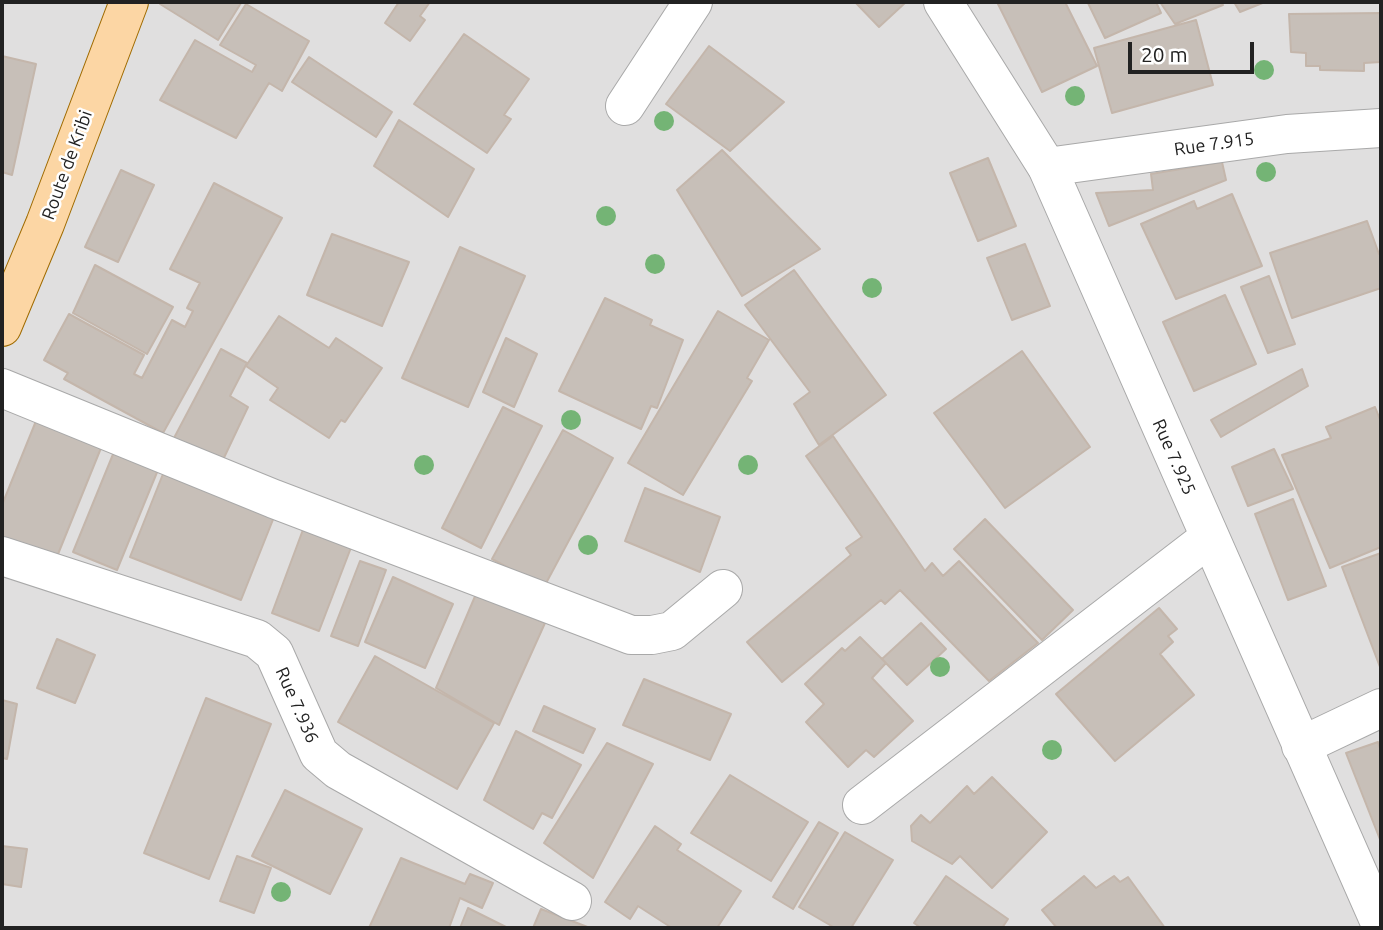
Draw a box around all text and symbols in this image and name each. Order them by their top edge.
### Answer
scale bar [1131,28,1257,72]
text: 20 m [1141,42,1188,66]
street label: Route de Kribi [37,107,97,223]
street label: Rue 7.915 [1173,128,1255,160]
street label: Rue 7.925 [1148,416,1200,498]
street label: Rue 7.936 [271,664,323,746]

